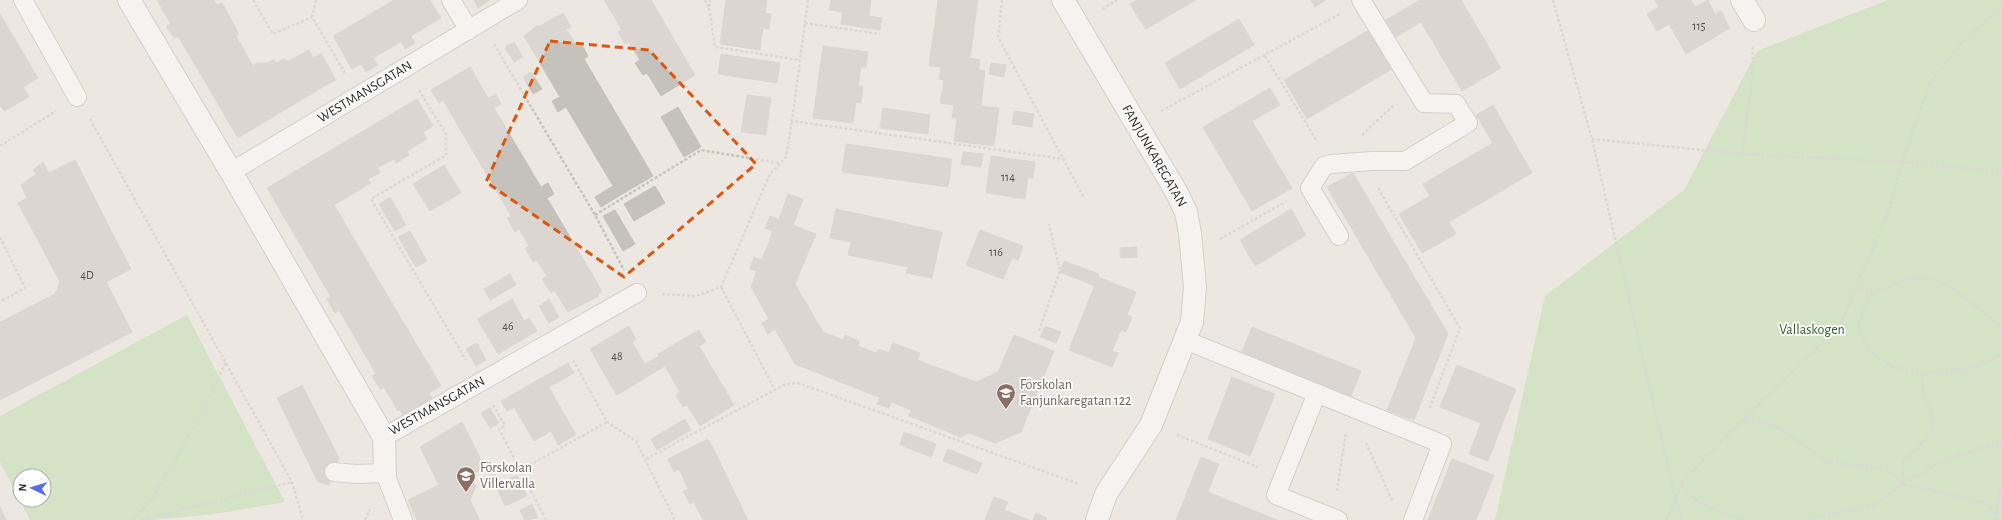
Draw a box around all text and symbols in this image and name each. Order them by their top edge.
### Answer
house number: 115 [1692,20,1706,32]
street label: WESTMANSGATAN [315,58,415,126]
street label: FANJUNKAREGATAN [1119,102,1189,210]
house number: 114 [1001,171,1015,183]
house number: 116 [989,246,1003,258]
house number: 4D [80,269,94,281]
house number: 46 [502,320,514,332]
park label: Vallaskogen [1779,323,1845,337]
house number: 48 [611,350,623,362]
street label: WESTMANSGATAN [387,374,487,438]
place label: Förskolan Fanjunkaregatan 122 [1020,378,1131,408]
school or university icon: Förskolan Fanjunkaregatan 122 [995,382,1017,410]
place label: Förskolan Villervalla [480,461,535,491]
school or university icon: Förskolan Villervalla [455,465,477,493]
north arrow [12,468,52,508]
text: N [17,483,28,492]

